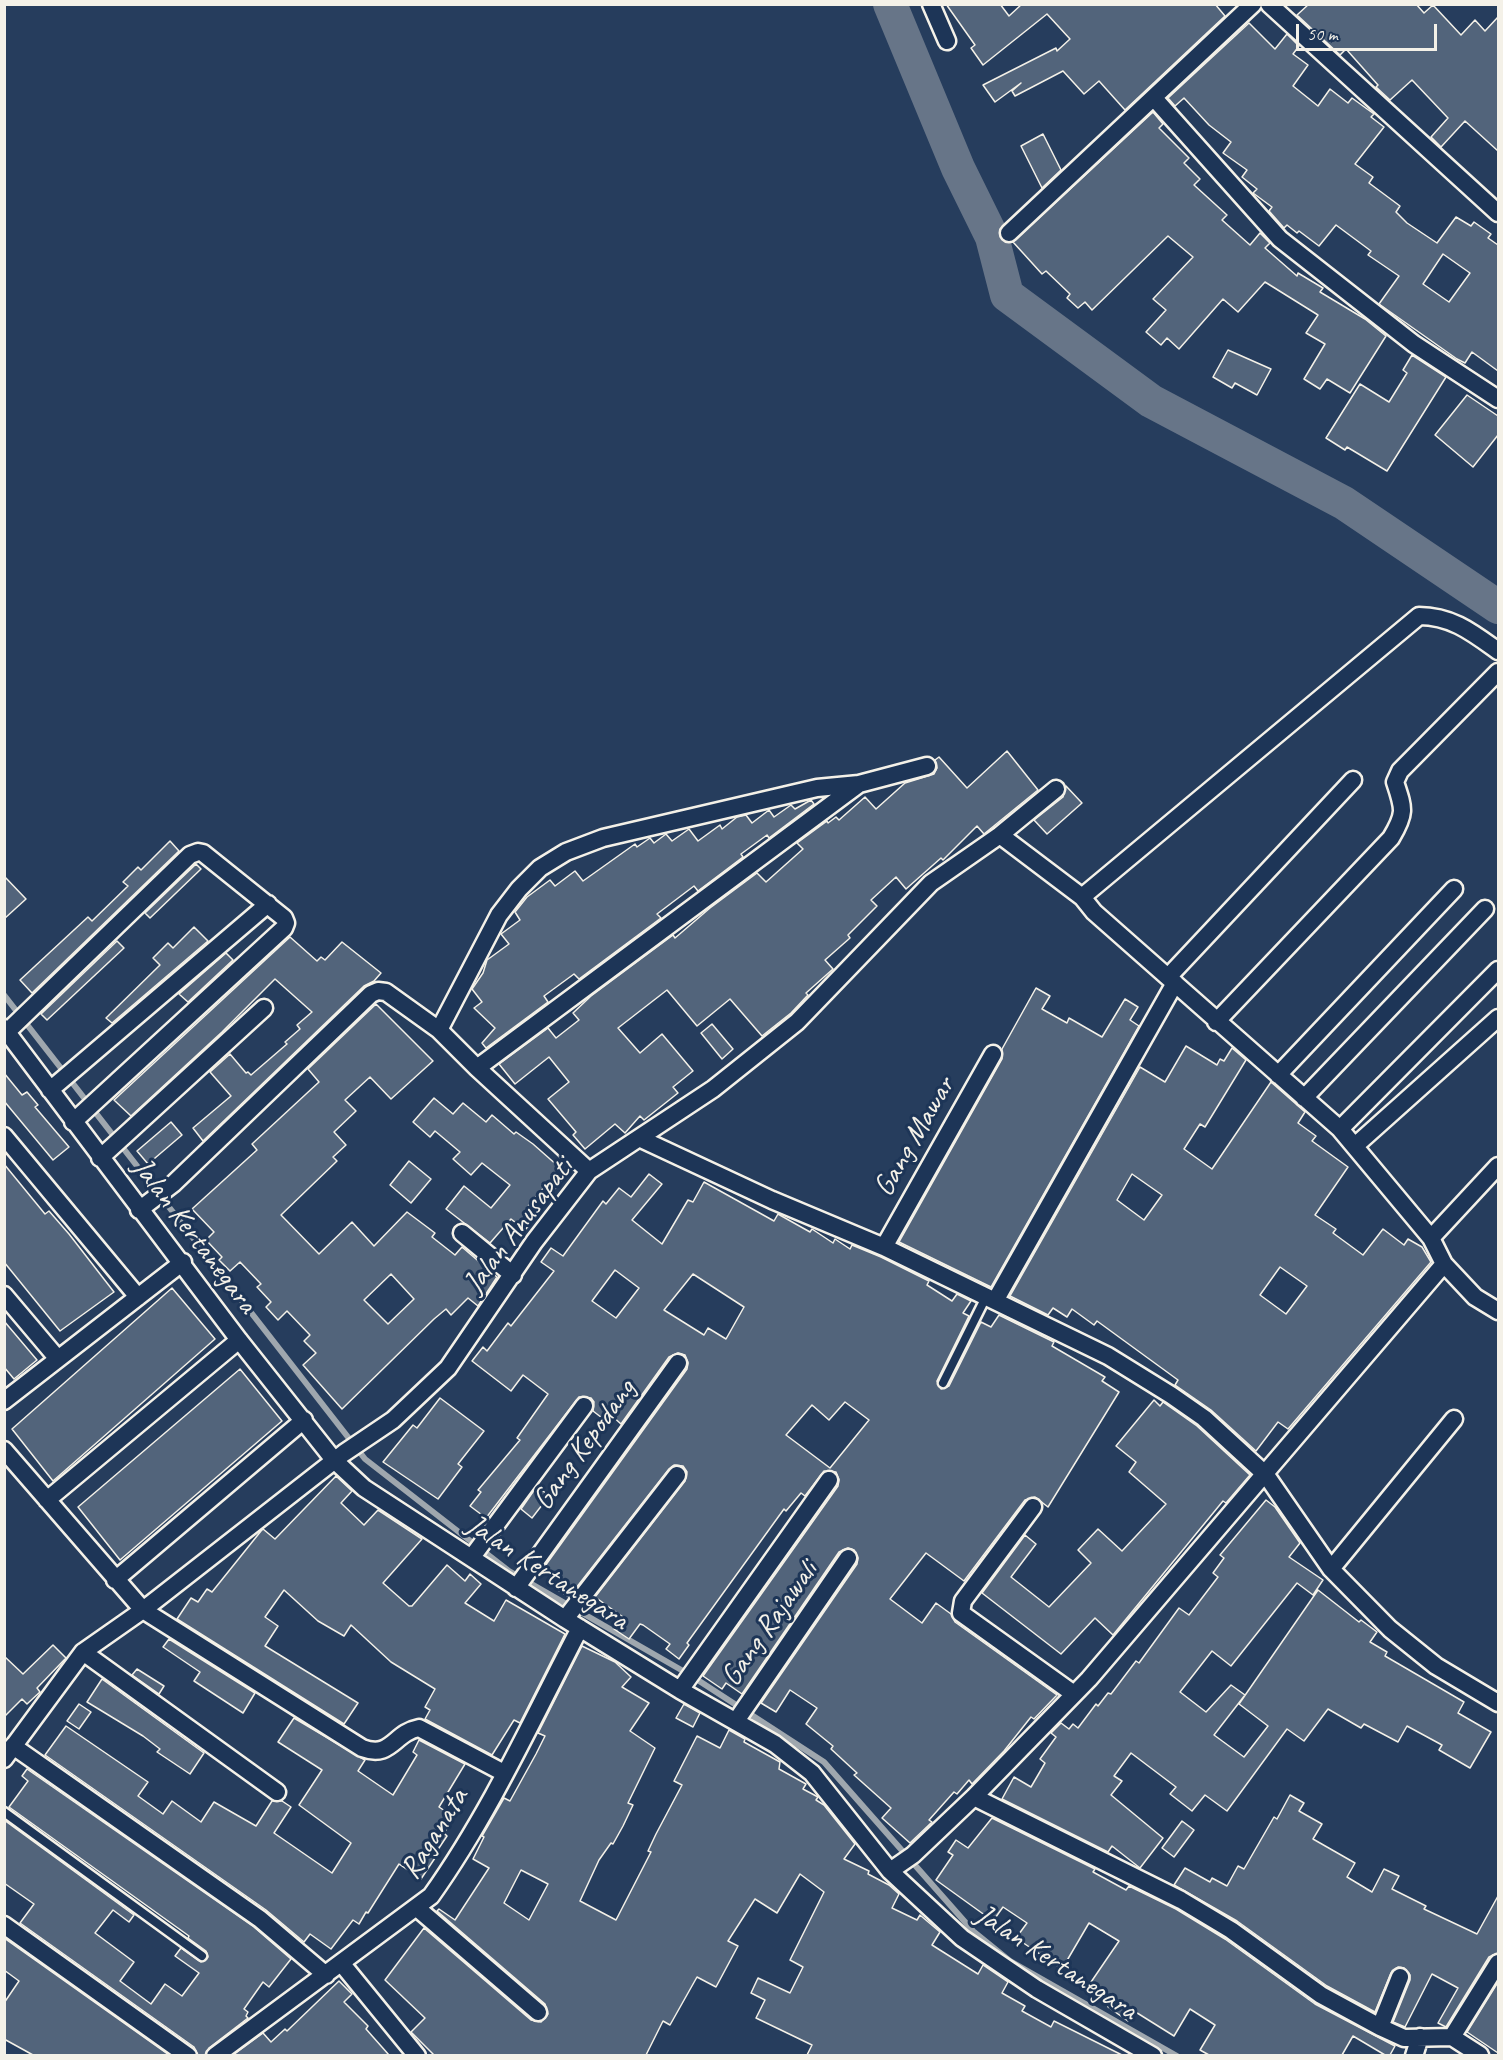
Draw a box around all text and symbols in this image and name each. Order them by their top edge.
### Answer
scale bar [1299,12,1440,50]
text: 50 m [1307,23,1338,45]
street label: Gang Mawar [866,1071,964,1203]
street label: Jalan Kertanegara [124,1151,264,1321]
street label: Jalan Anusapati [456,1151,582,1301]
street label: Gang Kepodang [526,1373,644,1517]
street label: Jalan Kertanegara [459,1507,635,1639]
street label: Gang Rajawali [714,1554,826,1694]
street label: Raganata [393,1782,477,1886]
street label: Jalan Kertanegara [968,1897,1144,2029]

